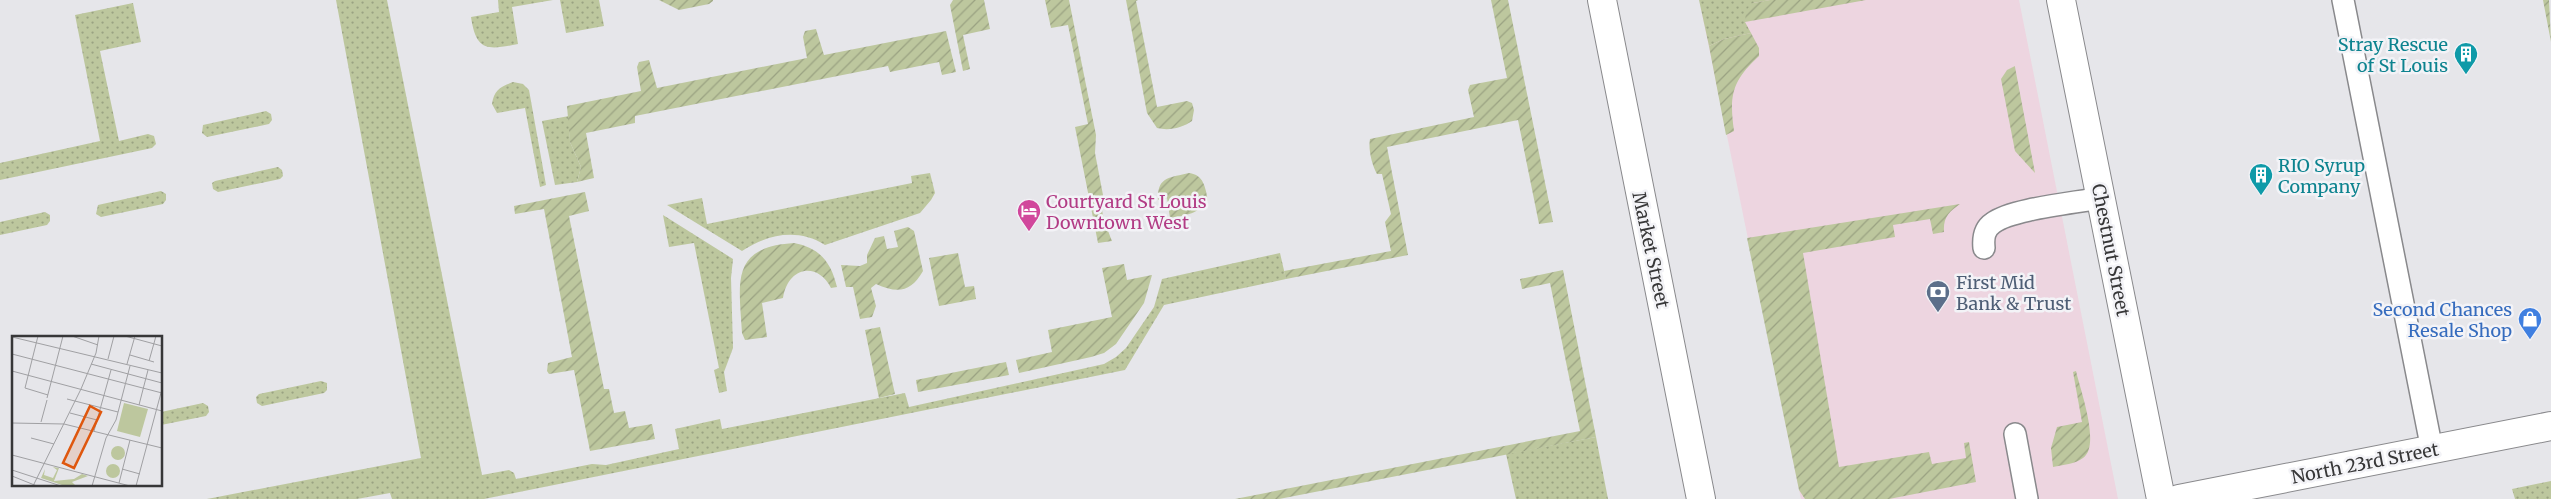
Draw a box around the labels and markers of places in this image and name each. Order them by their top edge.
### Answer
place label: Stray Rescue of St Louis [2338,33,2448,77]
building icon: Stray Rescue of St Louis [2453,41,2479,75]
place label: RIO Syrup Company [2278,154,2365,198]
building icon: RIO Syrup Company [2248,162,2274,196]
place label: Courtyard St Louis Downtown West [1046,190,1207,234]
hotel icon: Courtyard St Louis Downtown West [1016,198,1042,232]
place label: First Mid Bank & Trust [1956,271,2071,315]
bank icon: First Mid Bank & Trust [1925,279,1951,313]
place label: Second Chances Resale Shop [2372,298,2512,342]
shop icon: Second Chances Resale Shop [2517,306,2543,340]

